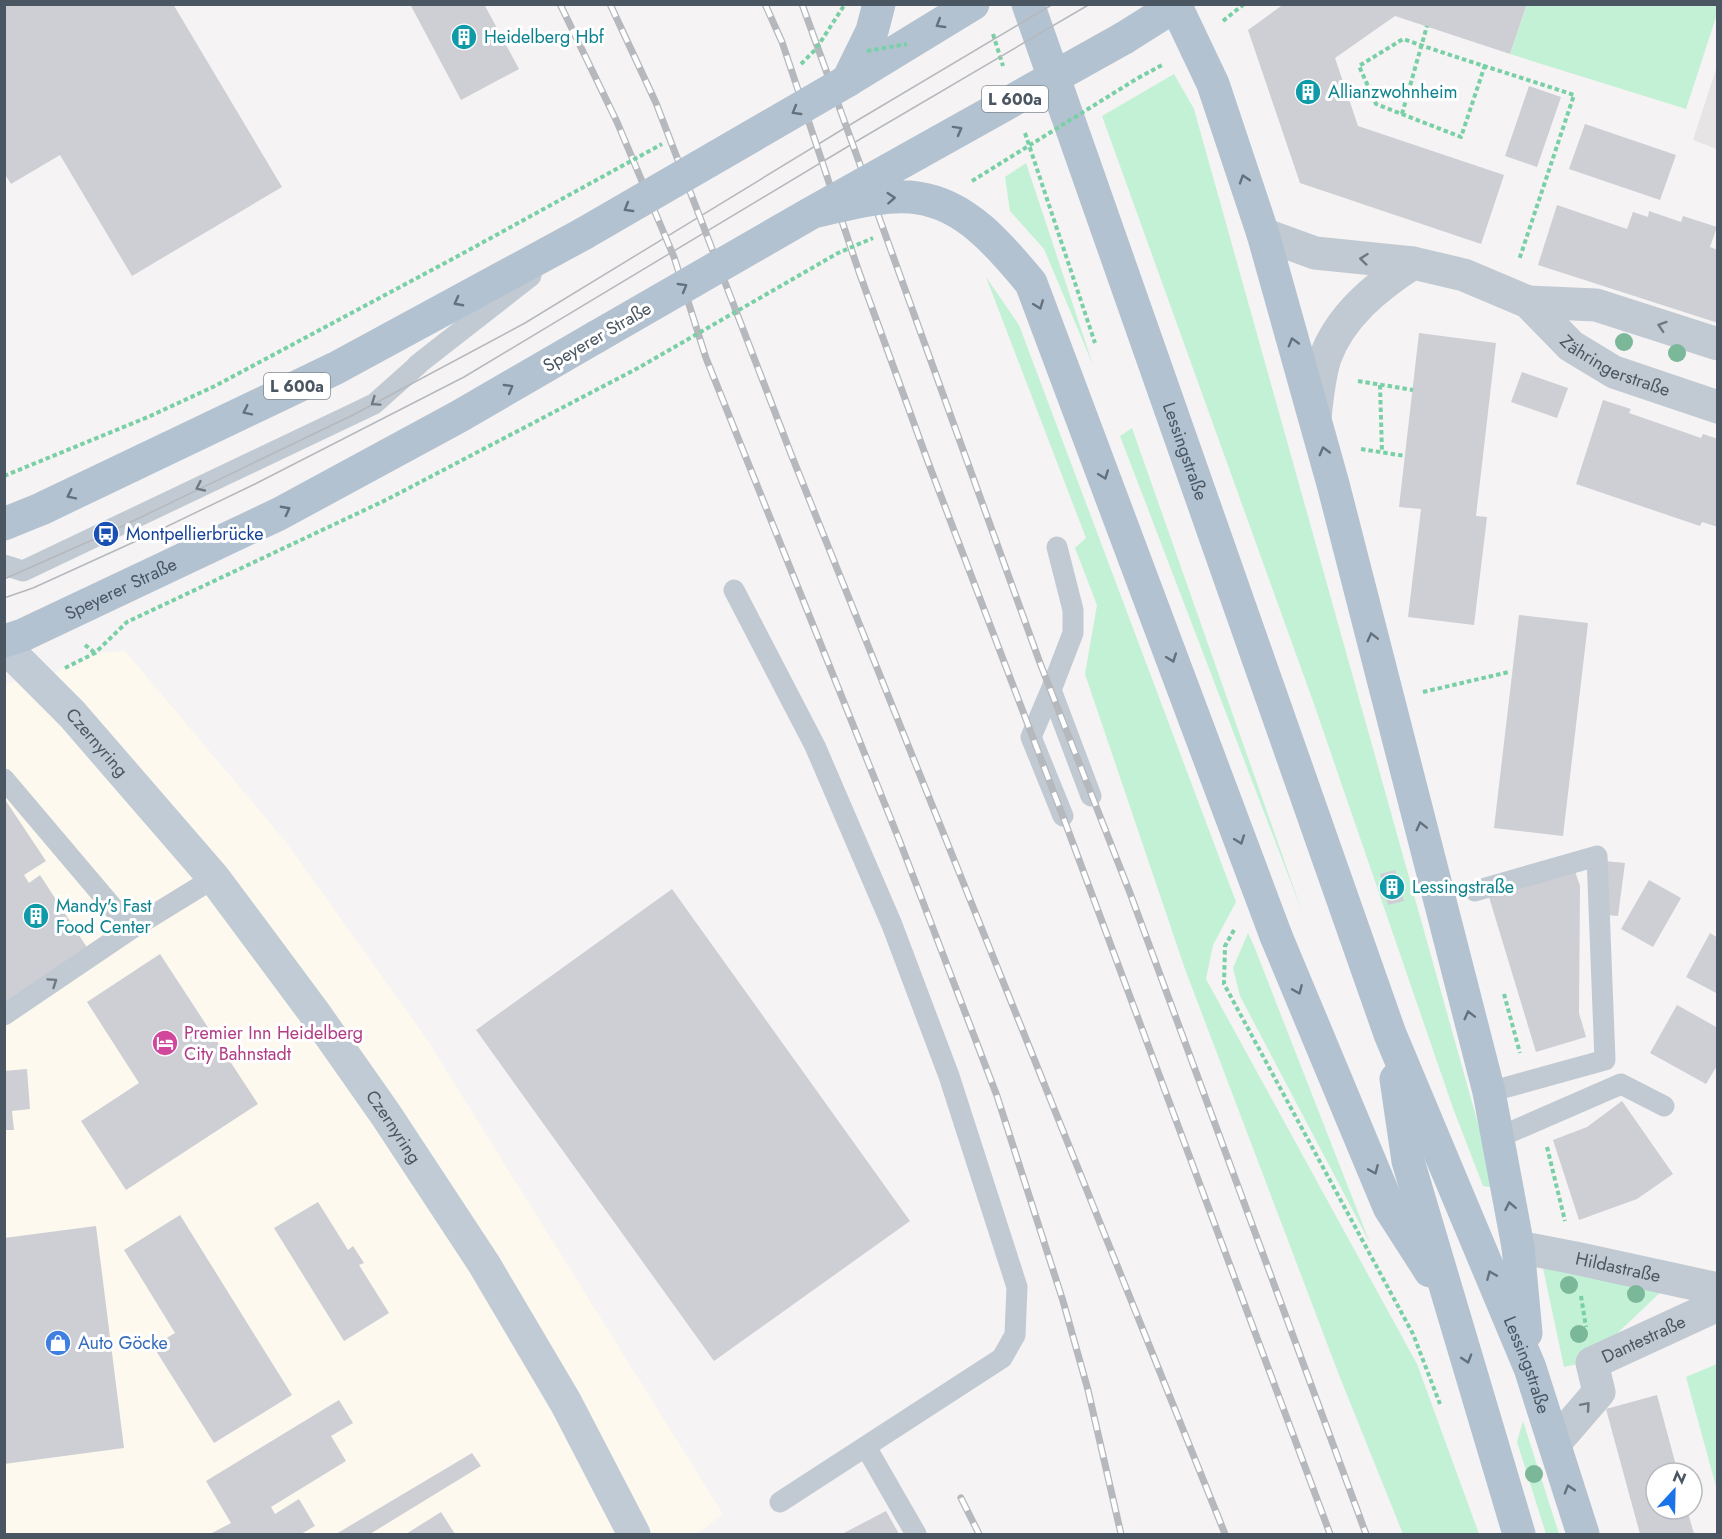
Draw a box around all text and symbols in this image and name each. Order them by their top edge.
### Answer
one-way arrow [936,17,946,28]
building icon: Heidelberg Hbf [449,22,479,52]
place label: Heidelberg Hbf [484,24,605,50]
building icon: Allianzwohnheim [1293,77,1323,107]
place label: Allianzwohnheim [1328,79,1458,105]
road number: L 600a [982,86,1048,112]
one-way arrow [792,103,803,115]
one-way arrow [952,126,963,137]
one-way arrow [1239,174,1252,185]
one-way arrow [886,192,895,205]
one-way arrow [624,201,634,213]
one-way arrow [1359,253,1368,266]
one-way arrow [677,283,687,294]
one-way arrow [453,295,464,306]
street label: Speyerer Straße [538,295,656,379]
one-way arrow [1032,298,1044,309]
one-way arrow [1657,321,1668,333]
street label: Zähringerstraße [1554,329,1674,403]
one-way arrow [1288,337,1300,348]
road number: L 600a [264,373,330,399]
one-way arrow [503,383,513,395]
one-way arrow [370,395,381,406]
street label: Lessingstraße [1156,399,1214,504]
one-way arrow [242,403,253,415]
one-way arrow [1319,446,1331,457]
one-way arrow [1096,469,1109,480]
one-way arrow [195,479,206,491]
one-way arrow [67,488,78,499]
one-way arrow [280,506,291,517]
bus stop icon: Montpellierbrücke [91,519,121,549]
place label: Montpellierbrücke [126,521,264,547]
street label: Speyerer Straße [60,551,181,627]
one-way arrow [1367,633,1380,643]
one-way arrow [1165,652,1177,663]
street label: Czernyring [60,702,134,783]
one-way arrow [1415,821,1428,831]
one-way arrow [1233,835,1246,845]
building icon: Lessingstraße [1377,872,1407,902]
place label: Lessingstraße [1412,874,1514,900]
place label: Mandy's Fast Food Center [56,893,152,940]
building icon: Mandy's Fast Food Center [21,901,51,931]
one-way arrow [46,978,57,989]
one-way arrow [1291,984,1303,995]
one-way arrow [1464,1010,1477,1020]
place label: Premier Inn Heidelberg City Bahnstadt [184,1020,363,1067]
hotel icon: Premier Inn Heidelberg City Bahnstadt [150,1028,180,1058]
street label: Czernyring [359,1085,428,1169]
one-way arrow [1366,1164,1378,1175]
one-way arrow [1504,1201,1517,1211]
street label: Hildastraße [1573,1245,1663,1289]
one-way arrow [1486,1270,1498,1281]
street label: Dantestraße [1597,1309,1690,1370]
street label: Lessingstraße [1497,1312,1557,1417]
shop icon: Auto Göcke [43,1328,73,1358]
place label: Auto Göcke [78,1330,168,1356]
one-way arrow [1460,1353,1472,1364]
one-way arrow [1579,1402,1590,1413]
north arrow [1644,1461,1704,1521]
text: N [1669,1465,1690,1491]
one-way arrow [1564,1484,1576,1495]

